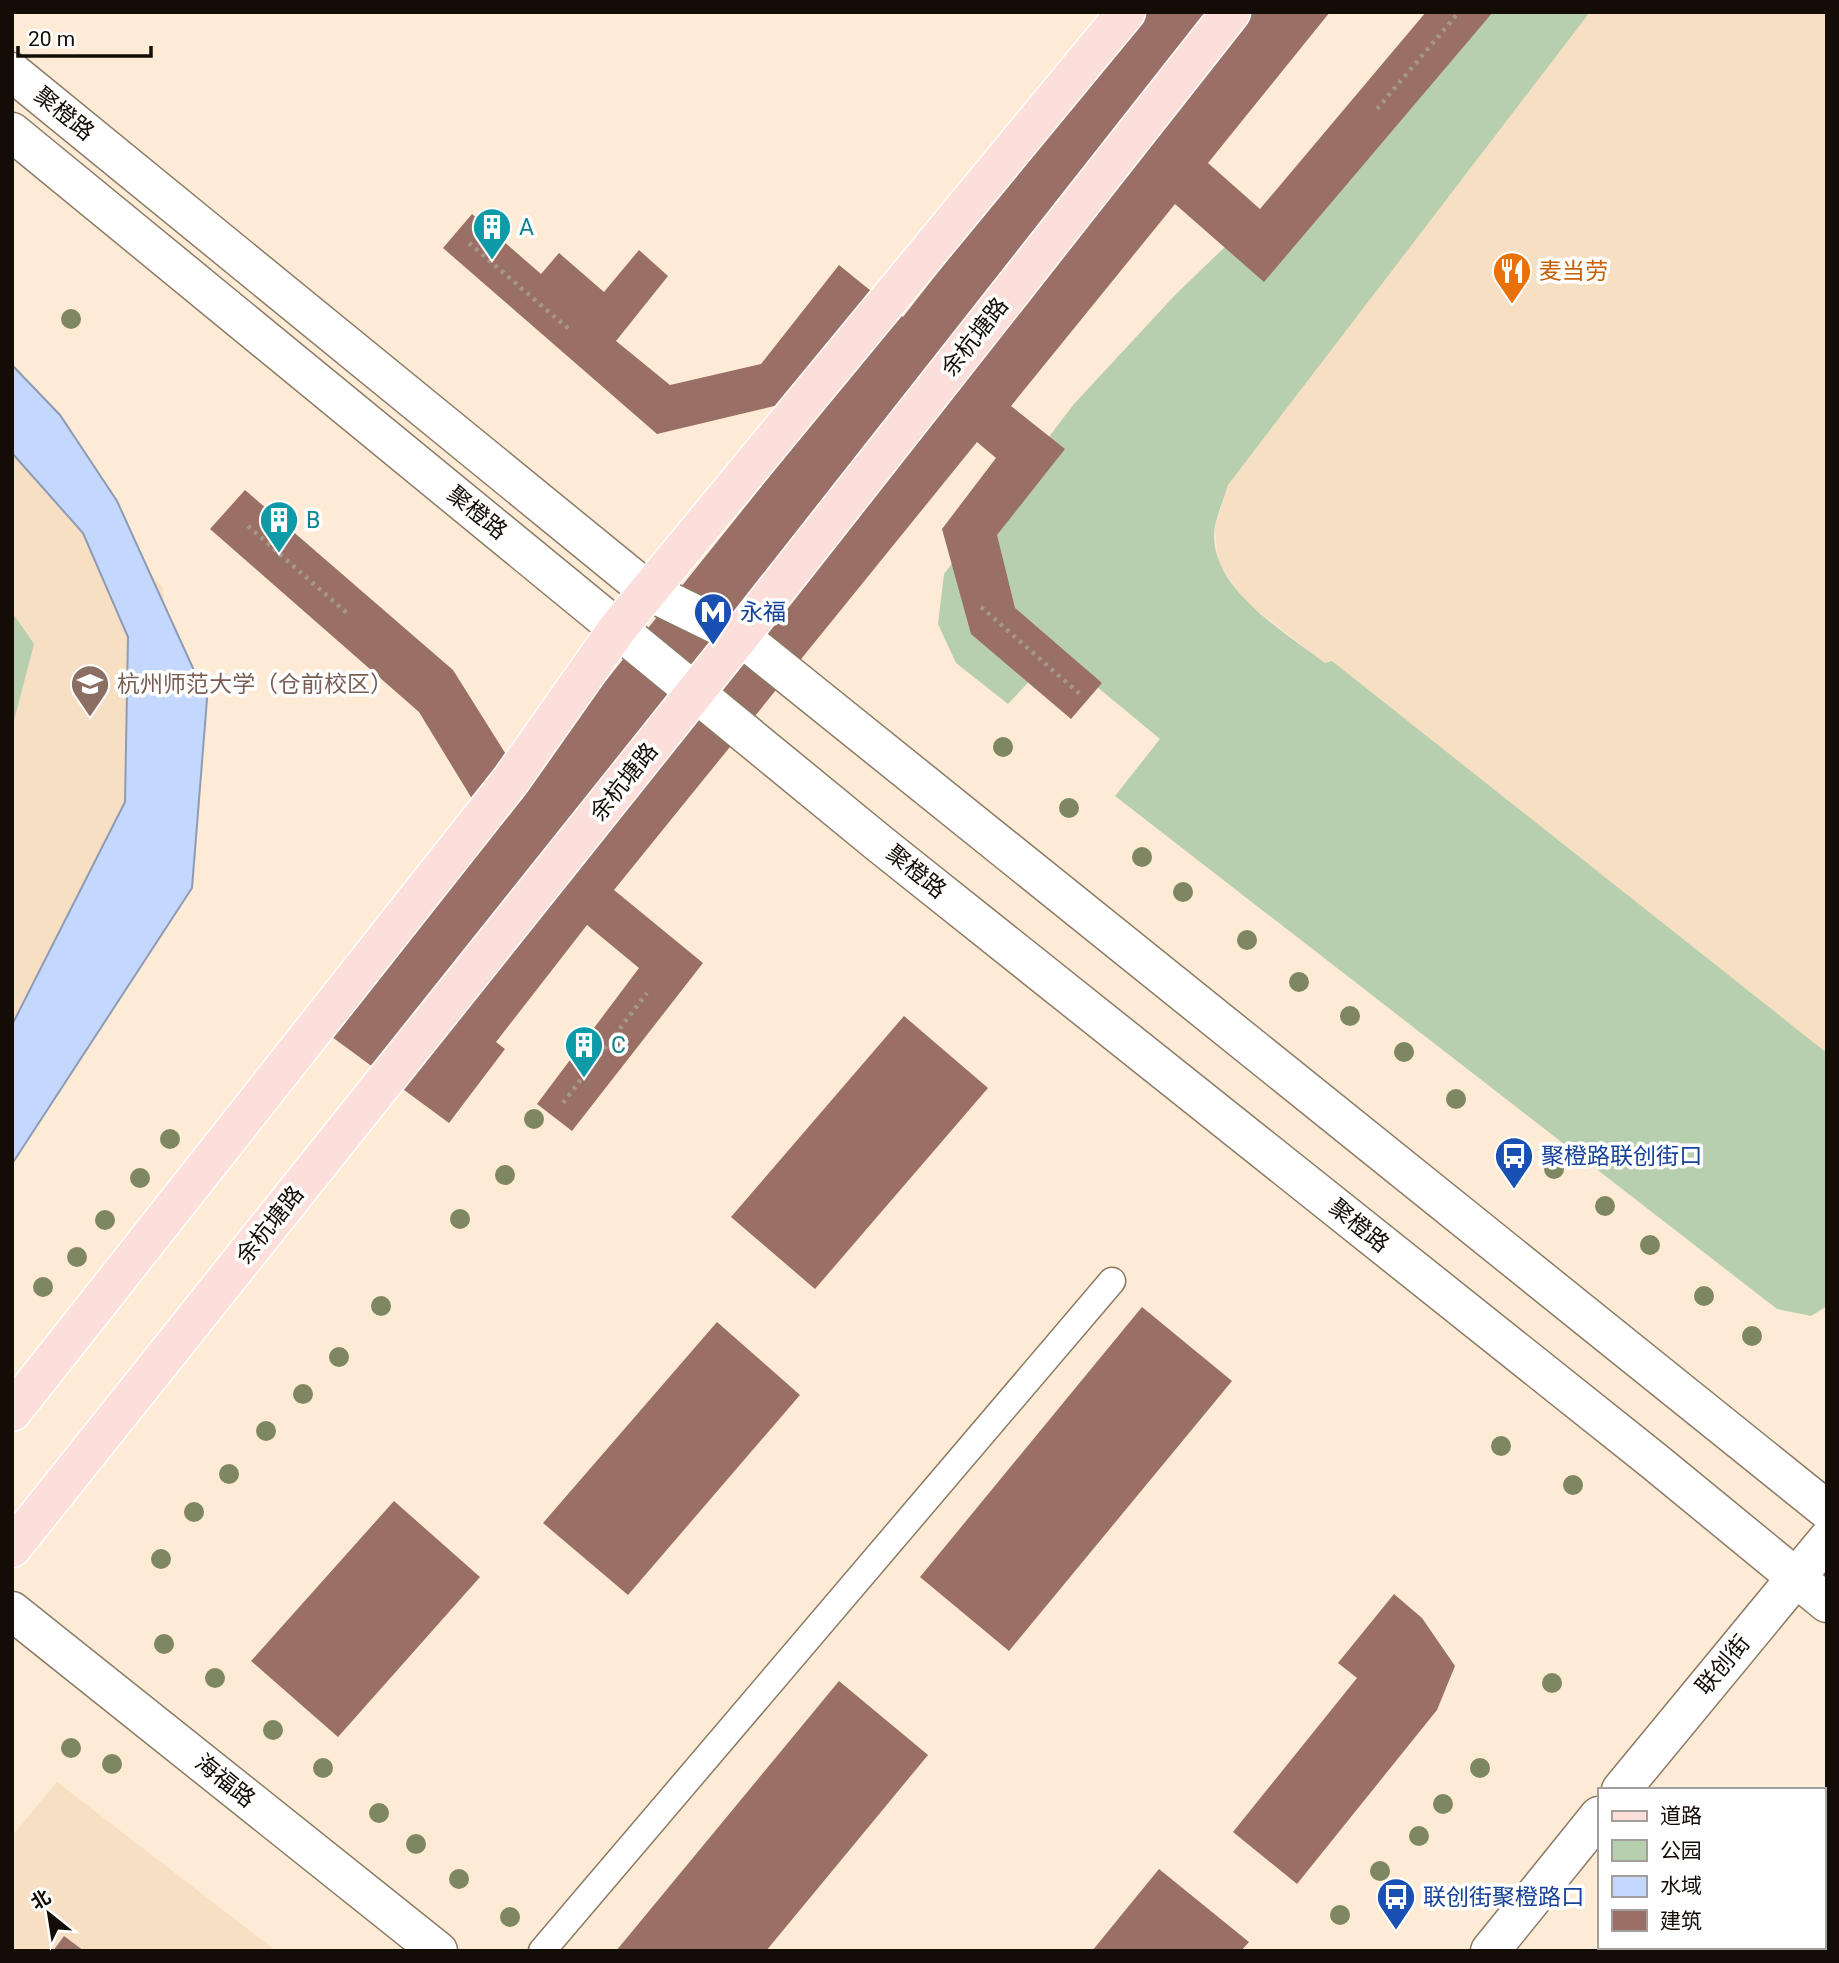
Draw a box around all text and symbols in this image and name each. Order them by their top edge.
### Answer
scale bar [18,14,150,58]
text: 20 m [28,27,75,51]
street label: 聚橙路 [29,82,99,146]
building icon: A [471,206,513,261]
place label: A [519,214,534,241]
restaurant icon: 麦当劳 [1491,250,1533,305]
place label: 麦当劳 [1539,258,1608,285]
street label: 余杭塘路 [936,292,1014,382]
street label: 聚橙路 [442,481,512,545]
building icon: B [258,499,300,554]
place label: B [306,507,320,534]
metro station icon: 永福 [692,591,734,646]
place label: 永福 [740,599,786,626]
school or university icon: 杭州师范大学（仓前校区） [69,663,111,718]
place label: 杭州师范大学（仓前校区） [117,671,393,698]
street label: 余杭塘路 [585,738,663,826]
street label: 聚橙路 [881,840,951,904]
building icon: C [563,1024,605,1079]
place label: C [611,1032,626,1059]
bus stop icon: 聚橙路联创街口 [1493,1135,1535,1190]
place label: 聚橙路联创街口 [1541,1143,1702,1170]
street label: 余杭塘路 [231,1181,309,1269]
street label: 聚橙路 [1324,1194,1394,1258]
street label: 联创街 [1690,1630,1756,1700]
street label: 海福路 [190,1749,260,1813]
legend [1598,1788,1825,1949]
text: 道路 [1660,1804,1702,1828]
text: 公园 [1660,1839,1702,1863]
text: 水域 [1660,1874,1702,1898]
bus stop icon: 联创街聚橙路口 [1375,1876,1417,1931]
north arrow [14,1879,84,1949]
place label: 联创街聚橙路口 [1423,1884,1584,1911]
text: 北 [27,1885,55,1914]
text: 建筑 [1660,1909,1702,1933]

